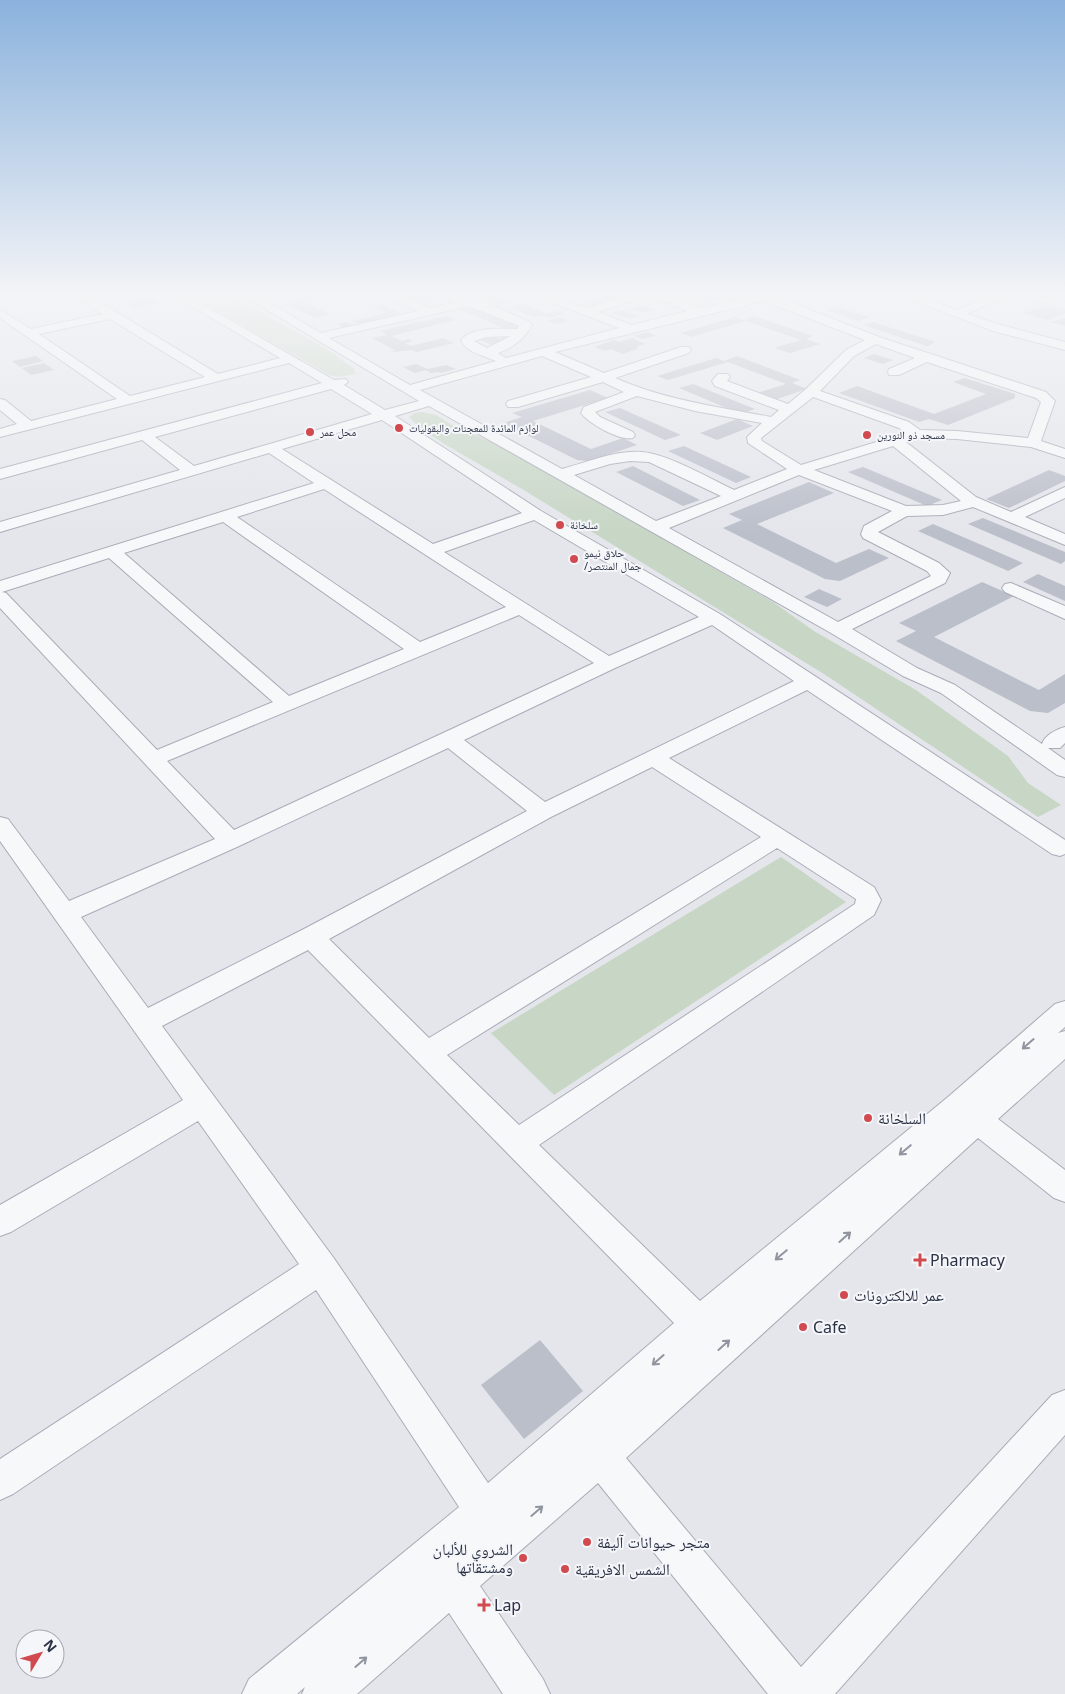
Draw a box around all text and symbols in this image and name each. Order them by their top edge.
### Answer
place label: لوازم المائدة للمعجنات والبقوليات [409,420,539,435]
marker: لوازم المائدة للمعجنات والبقوليات [393,422,405,434]
place label: محل عمر [319,424,356,439]
marker: محل عمر [304,426,316,438]
place label: مسجد ذو النورين [877,427,945,442]
marker: مسجد ذو النورين [861,429,873,441]
place label: سلخانة [570,517,598,532]
marker: سلخانة [554,519,566,531]
place label: حلاق نيمو /جمال المنتصر [584,545,642,573]
marker: حلاق نيمو /جمال المنتصر [568,553,580,565]
one-way arrow [1022,1038,1035,1049]
place label: السلخانة [878,1107,926,1129]
marker: السلخانة [862,1112,874,1124]
one-way arrow [899,1144,912,1155]
one-way arrow [839,1231,852,1243]
one-way arrow [775,1249,788,1260]
place label: Pharmacy [930,1249,1006,1271]
marker: Pharmacy [914,1254,926,1266]
place label: عمر للالكترونات [854,1284,944,1306]
marker: عمر للالكترونات [838,1289,850,1301]
place label: Cafe [813,1316,847,1338]
marker: Cafe [797,1321,809,1333]
one-way arrow [718,1339,731,1351]
one-way arrow [651,1354,664,1366]
one-way arrow [530,1505,543,1516]
place label: متجر حيوانات آليفة [597,1531,710,1553]
marker: متجر حيوانات آليفة [581,1536,593,1548]
place label: الشروي للألبان ومشتقاتها [433,1538,513,1578]
marker: الشروي للألبان ومشتقاتها [517,1552,529,1564]
place label: الشمس الافريقية [575,1558,670,1580]
marker: الشمس الافريقية [559,1563,571,1575]
place label: Lap [494,1594,521,1616]
marker: Lap [478,1599,490,1611]
north arrow [15,1629,65,1679]
text: N [40,1635,62,1656]
one-way arrow [354,1657,367,1668]

